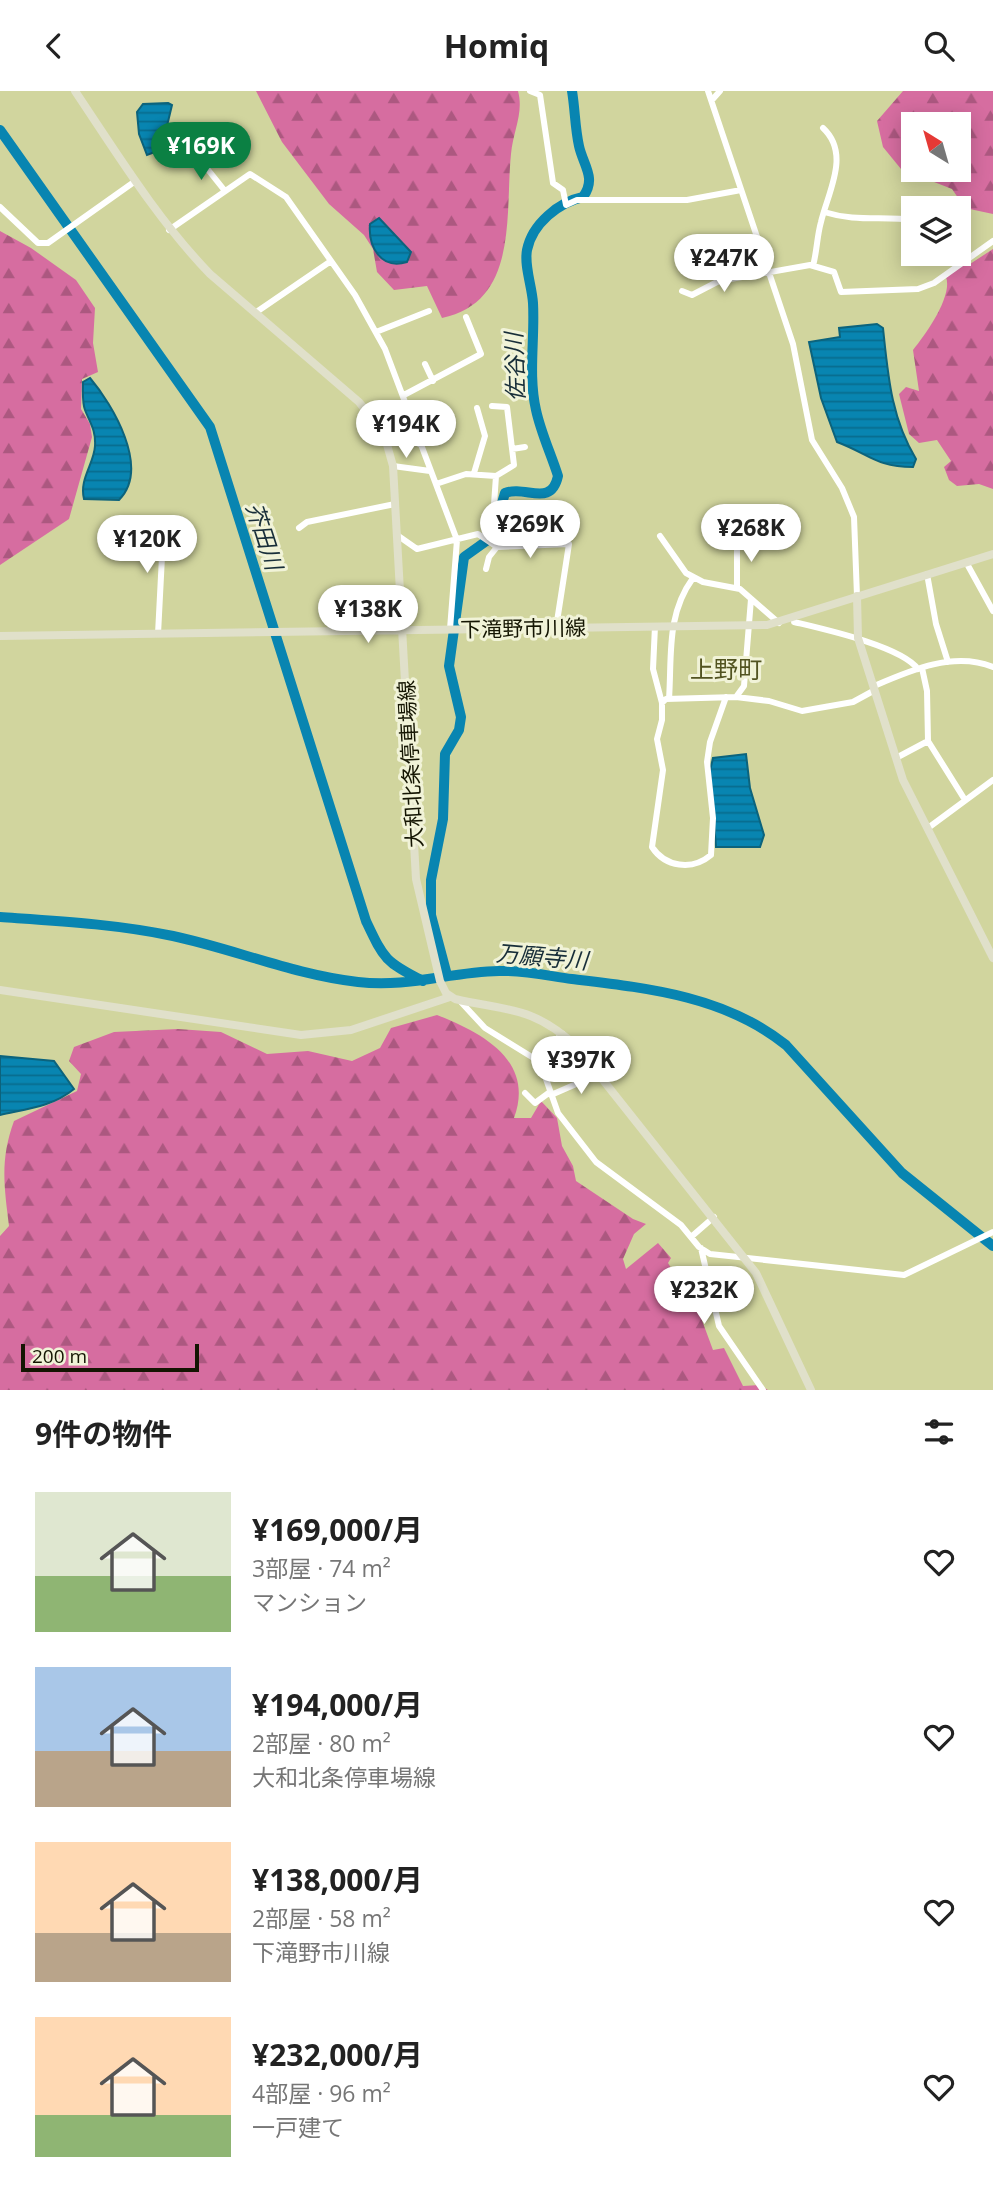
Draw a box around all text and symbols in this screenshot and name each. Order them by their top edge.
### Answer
text: Homiq [444,24,549,67]
icon: back [35,27,73,65]
icon: search [920,27,958,65]
north arrow [901,112,971,182]
map controls [901,112,971,266]
pin: ¥169K [152,123,250,182]
text: ¥169K [167,129,235,161]
button: layers [901,196,971,266]
pin: ¥247K [675,235,773,294]
text: ¥247K [690,241,758,273]
water label: 佐谷川 [497,329,531,402]
pin: ¥194K [357,401,455,460]
text: ¥194K [372,407,440,439]
water label: 芥田川 [239,498,292,577]
pin: ¥269K [481,501,579,560]
pin: ¥268K [702,505,800,564]
text: ¥269K [496,507,564,539]
text: ¥268K [717,511,785,543]
pin: ¥120K [98,515,196,575]
text: ¥120K [113,522,181,554]
pin: ¥138K [319,585,417,645]
text: ¥138K [334,592,402,624]
street label: 下滝野市川線 [460,613,586,643]
district label: 上野町 [690,652,762,685]
street label: 大和北条停車場線 [392,679,428,849]
water label: 万願寺川 [495,936,592,976]
pin: ¥397K [532,1037,630,1096]
text: ¥397K [547,1043,615,1075]
pin: ¥232K [655,1267,753,1326]
text: ¥232K [670,1273,738,1305]
scale bar [21,1341,200,1373]
text: 200 m [32,1343,87,1369]
text: 9件の物件 [35,1413,172,1454]
icon: filters [920,1413,958,1451]
text: ¥169,000/月 [252,1509,423,1550]
icon: home [91,1520,175,1604]
icon: heart [920,1543,958,1581]
text: 3部屋 · 74 m² [252,1552,391,1584]
text: マンション [252,1586,367,1618]
text: ¥194,000/月 [252,1684,423,1725]
icon: home [91,1695,175,1779]
icon: heart [920,1718,958,1756]
text: 2部屋 · 80 m² [252,1727,391,1759]
text: 大和北条停車場線 [252,1761,436,1793]
text: ¥138,000/月 [252,1859,423,1900]
icon: home [91,1870,175,1954]
icon: heart [920,1893,958,1931]
text: 2部屋 · 58 m² [252,1902,391,1934]
text: 下滝野市川線 [252,1936,390,1968]
text: ¥232,000/月 [252,2034,423,2075]
icon: home [91,2045,175,2129]
icon: heart [920,2068,958,2106]
text: 4部屋 · 96 m² [252,2077,391,2109]
text: 一戸建て [252,2111,344,2143]

